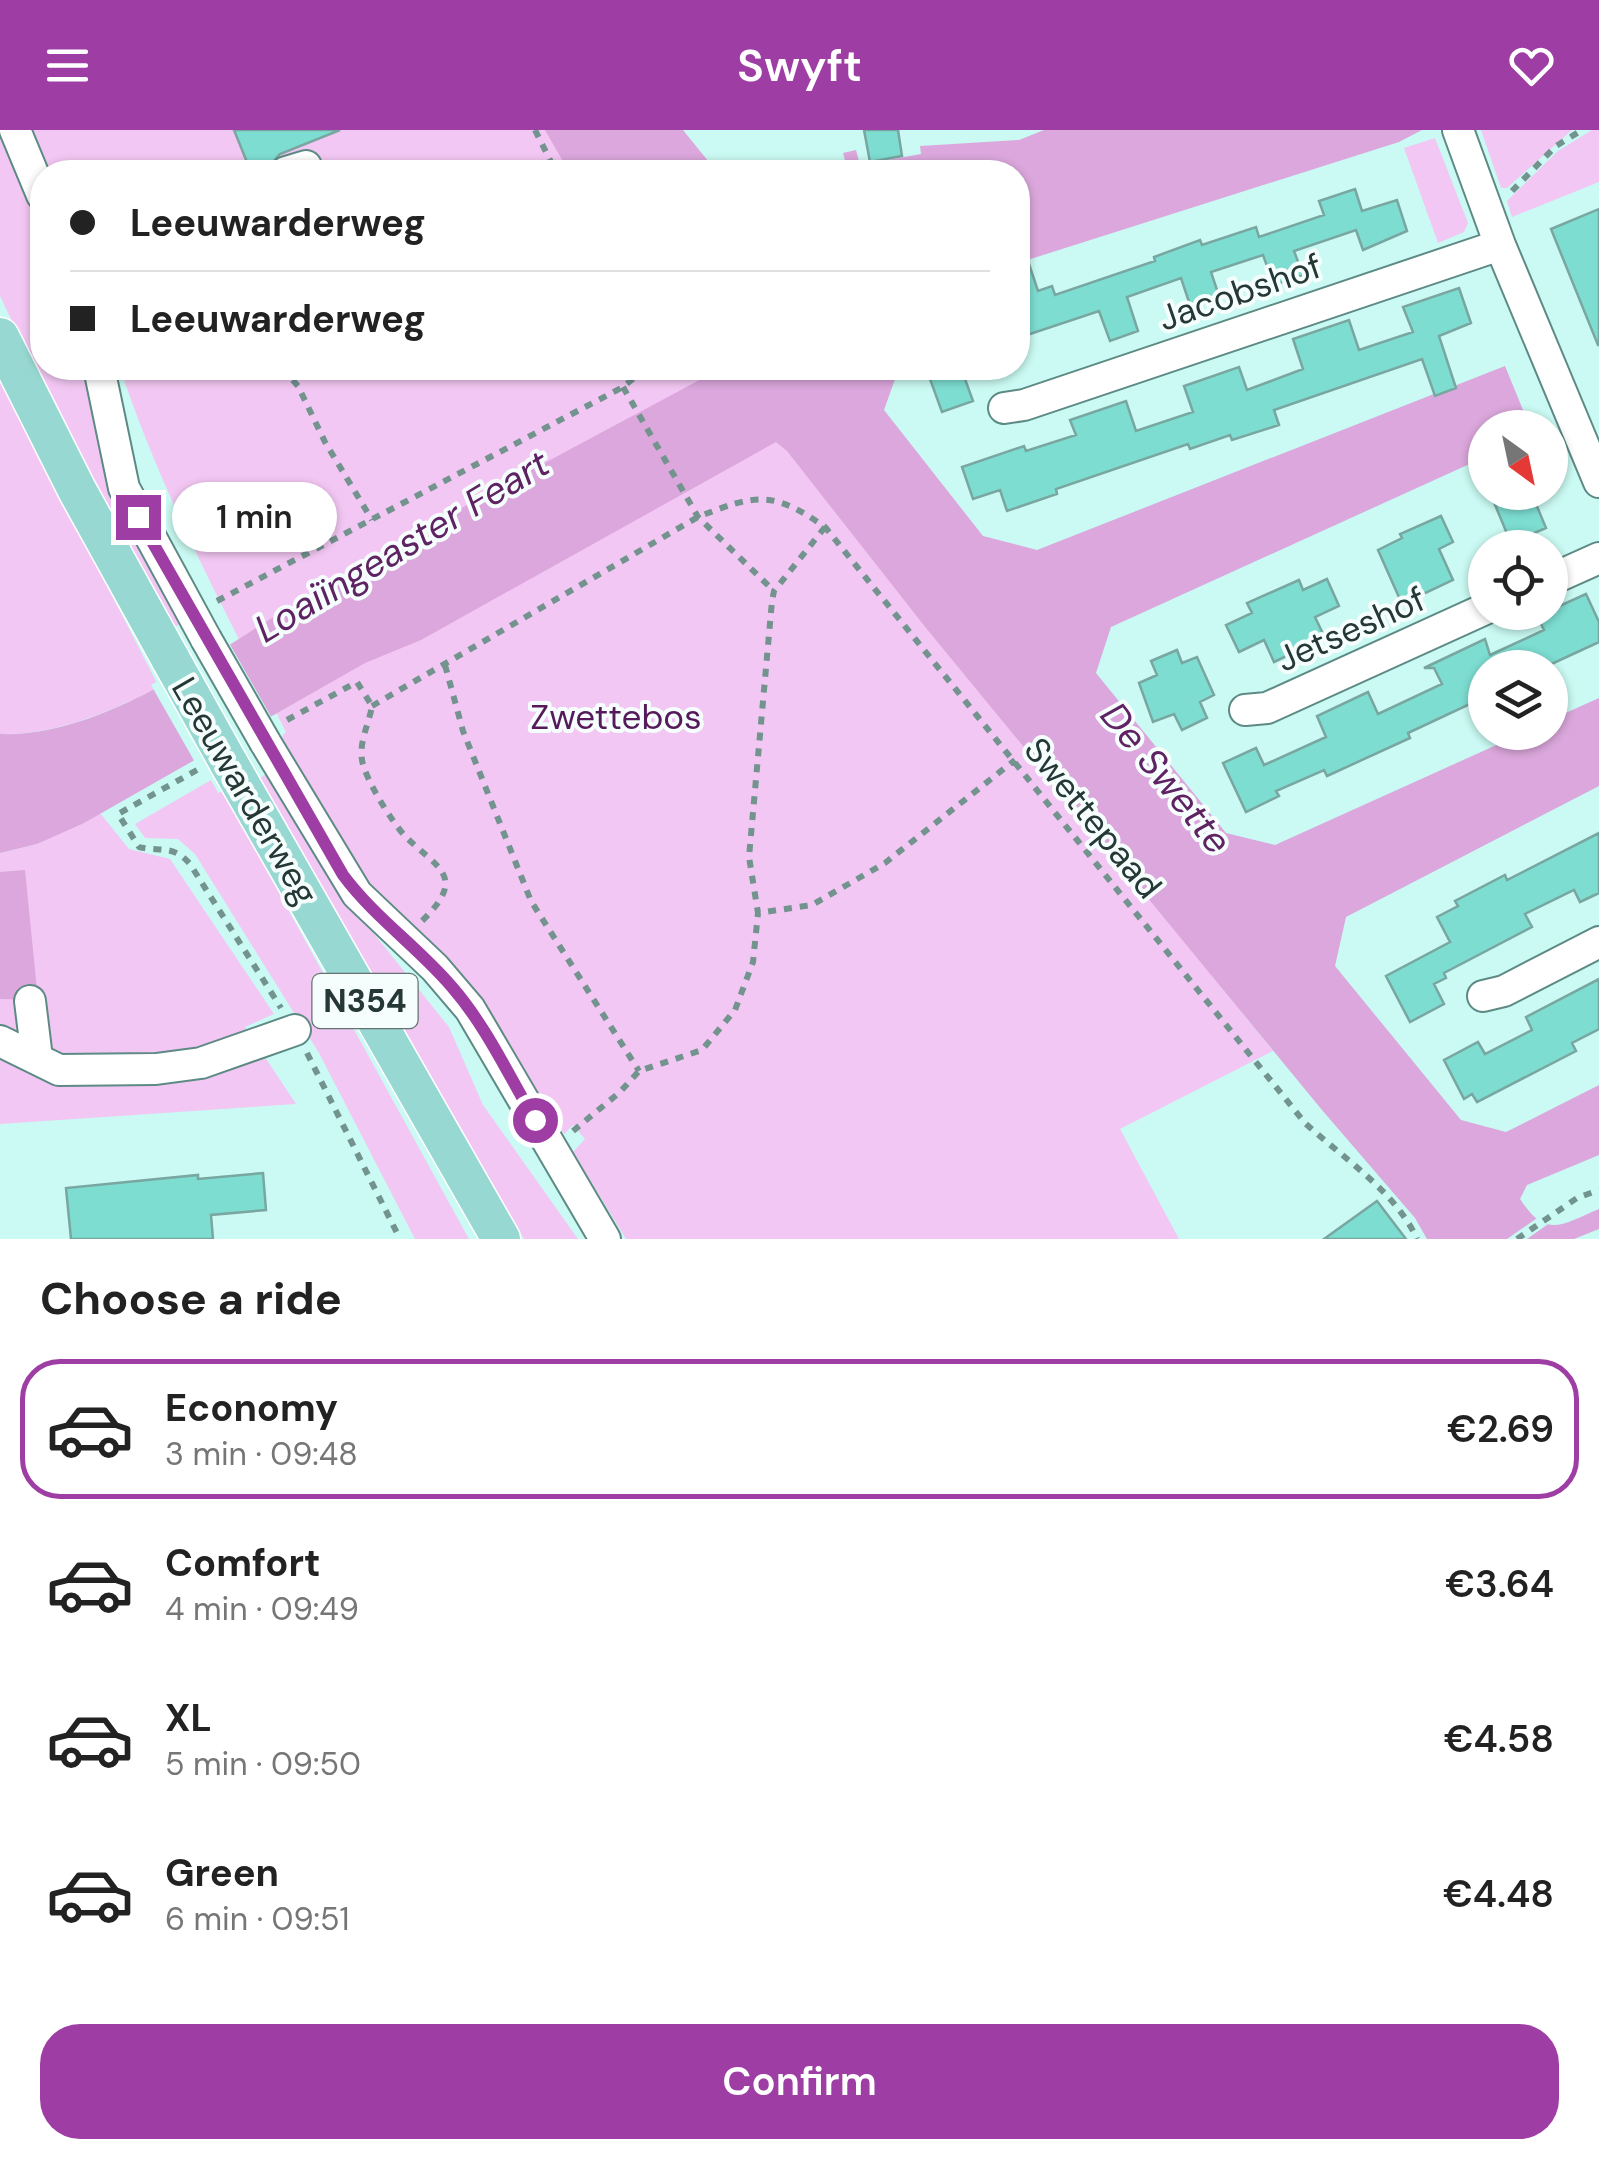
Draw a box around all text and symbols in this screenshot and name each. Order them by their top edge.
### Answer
text: Swyft [737,36,862,95]
icon: menu [40,38,95,93]
icon: heart [1504,38,1559,93]
text: Leeuwarderweg [130,198,426,248]
street label: Jacobshof [1152,243,1328,341]
text: Leeuwarderweg [130,294,426,344]
north arrow [1468,410,1568,510]
map controls [1468,410,1568,750]
water label: Loaiïngeaster Feart [245,438,559,654]
callout: 1 min [173,482,338,552]
route end [116,495,161,540]
text: 1 min [216,496,293,538]
button: locate [1468,530,1568,630]
street label: Jetseshof [1269,576,1433,682]
button: layers [1468,650,1568,750]
street label: Leeuwarderweg [161,669,329,913]
water label: De Swette [1089,692,1243,864]
park label: Zwettebos [530,694,702,740]
street label: Swettepaad [1014,728,1172,908]
road number: N354 [312,974,418,1028]
route start [513,1098,558,1143]
text: Choose a ride [40,1269,342,1328]
text: Economy [165,1383,338,1433]
icon: car [45,1384,135,1474]
text: €2.69 [1447,1404,1554,1454]
text: 3 min · 09:48 [165,1433,358,1475]
text: Comfort [165,1538,321,1588]
icon: car [45,1539,135,1629]
text: €3.64 [1445,1559,1554,1609]
text: 4 min · 09:49 [165,1588,359,1630]
text: XL [165,1693,212,1743]
icon: car [45,1694,135,1784]
text: €4.58 [1444,1714,1554,1764]
text: 5 min · 09:50 [165,1743,361,1785]
text: Green [165,1848,279,1898]
icon: car [45,1849,135,1939]
text: €4.48 [1443,1869,1554,1919]
text: 6 min · 09:51 [165,1898,349,1940]
button: Confirm [40,2024,1559,2139]

